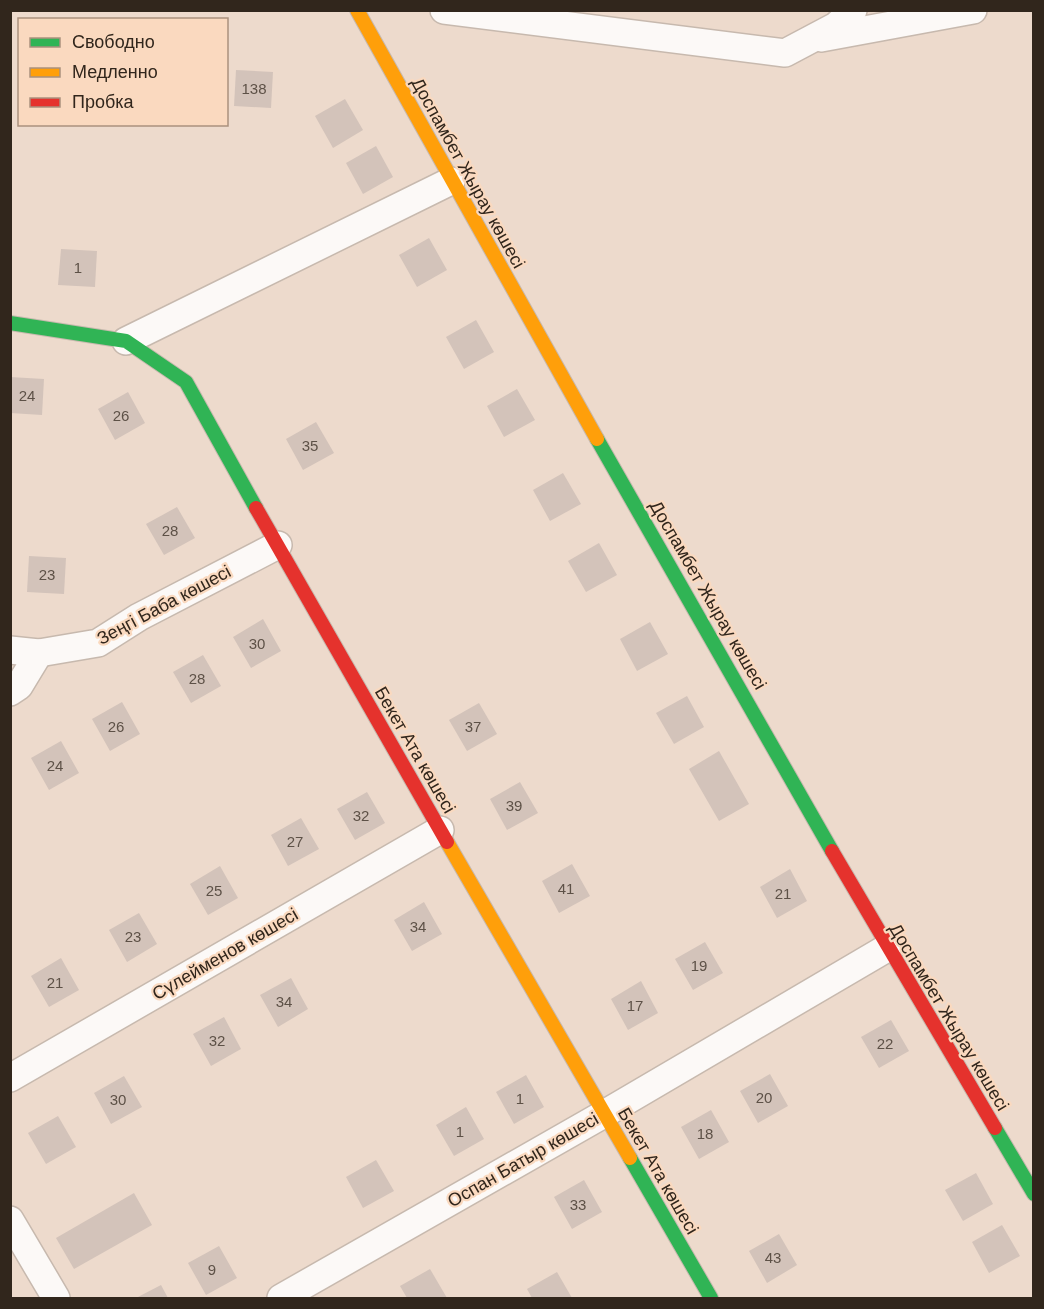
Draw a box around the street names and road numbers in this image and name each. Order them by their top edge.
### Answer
street label: Доспамбет Жырау көшесі [407,74,529,272]
street label: Доспамбет Жырау көшесі [646,497,770,693]
street label: Зеңгі Баба көшесі [94,561,234,649]
street label: Бекет Ата көшесі [371,683,459,817]
street label: Сүлейменов көшесі [149,904,301,1004]
street label: Доспамбет Жырау көшесі [885,920,1013,1114]
street label: Бекет Ата көшесі [614,1104,702,1238]
street label: Оспан Батыр көшесі [444,1109,602,1211]

